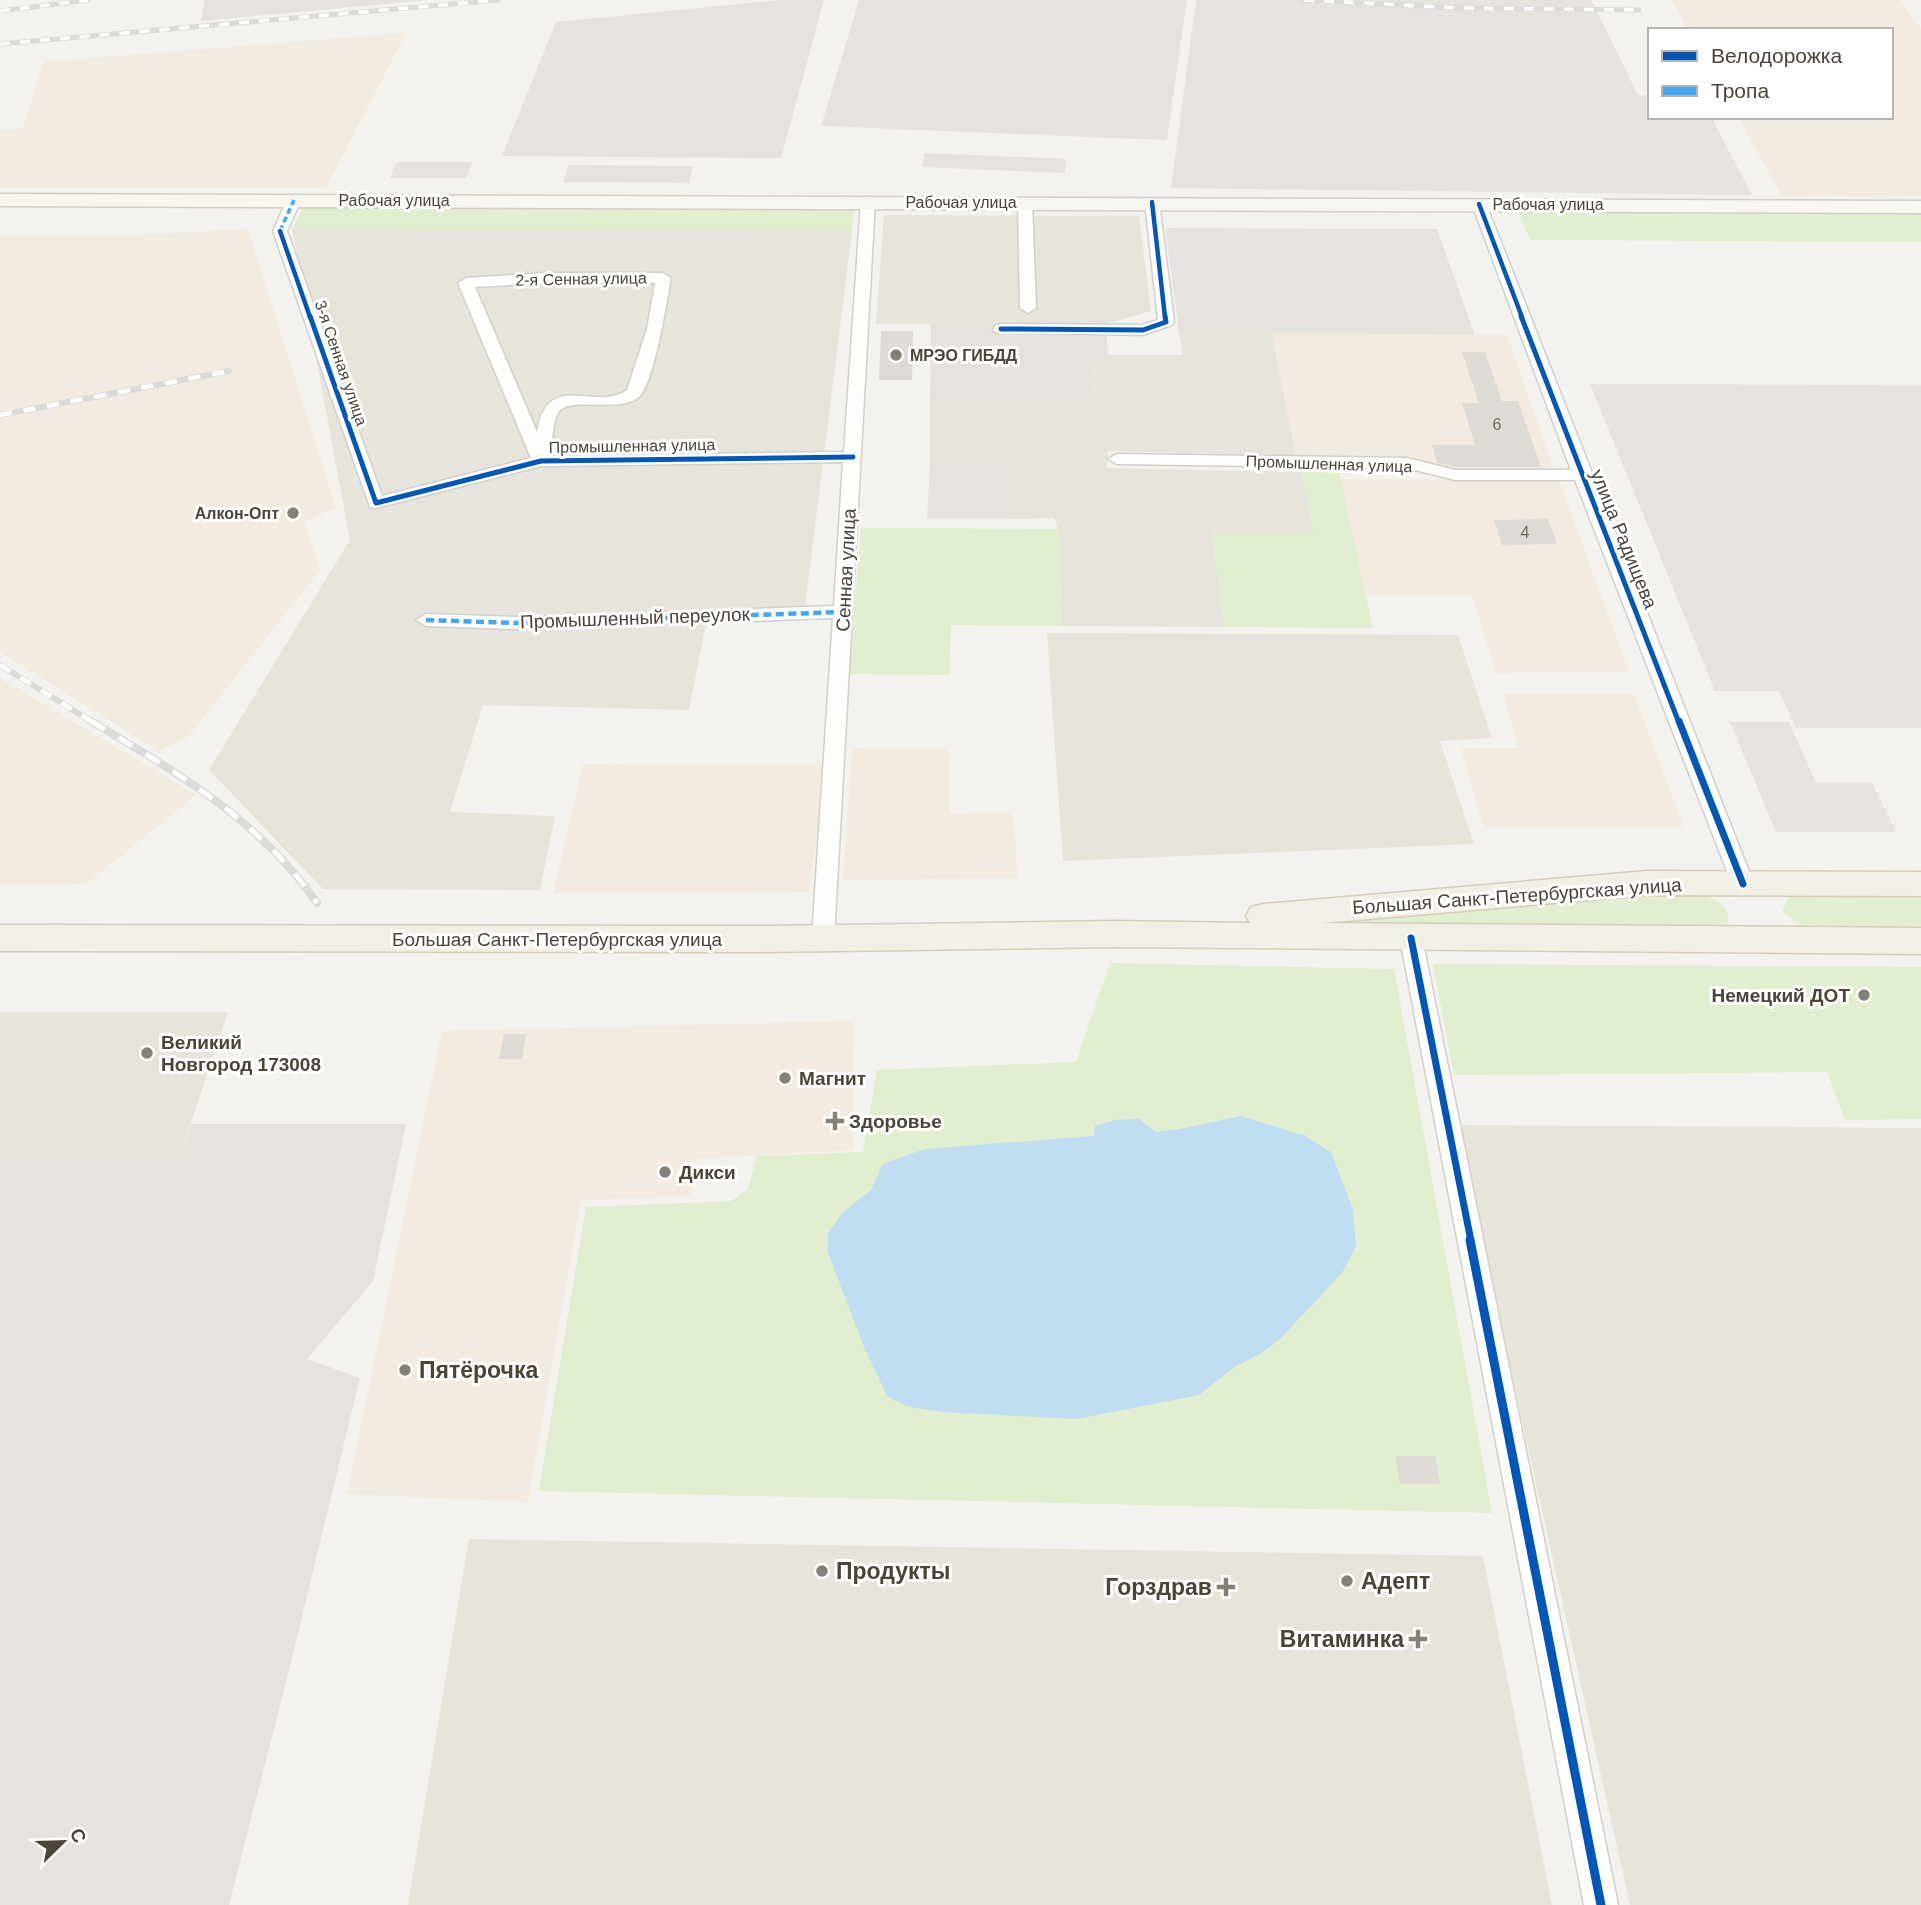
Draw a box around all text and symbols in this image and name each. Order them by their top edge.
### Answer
legend [1648,28,1893,119]
text: Велодорожка [1711,44,1842,67]
text: Тропа [1711,79,1769,102]
street label: Рабочая улица [338,192,450,209]
street label: Рабочая улица [905,194,1017,211]
street label: Рабочая улица [1492,196,1604,213]
street label: 2-я Сенная улица [515,269,647,289]
street label: 3-я Сенная улица [312,298,370,428]
marker: МРЭО ГИБДД [888,347,904,363]
place label: МРЭО ГИБДД [910,347,1018,364]
house number: 6 [1493,416,1502,433]
street label: Промышленная улица [549,436,716,456]
street label: Промышленная улица [1245,453,1413,475]
street label: улица Радищева [1586,466,1662,612]
place label: Алкон-Опт [195,505,279,522]
marker: Алкон-Опт [285,505,301,521]
street label: Сенная улица [832,507,860,632]
house number: 4 [1521,524,1530,541]
street label: Промышленный переулок [520,603,751,633]
street label: Большая Санкт-Петербургская улица [1352,874,1683,918]
street label: Большая Санкт-Петербургская улица [392,929,723,950]
place label: Немецкий ДОТ [1712,985,1850,1006]
marker: Немецкий ДОТ [1856,987,1872,1003]
place label: Великий Новгород 173008 [161,1032,321,1075]
marker: Великий Новгород 173008 [139,1045,155,1061]
place label: Магнит [799,1068,866,1089]
marker: Магнит [777,1070,793,1086]
place label: Здоровье [849,1111,942,1132]
marker: Здоровье [827,1113,843,1129]
place label: Дикси [679,1162,736,1183]
marker: Дикси [657,1164,673,1180]
place label: Пятёрочка [419,1357,538,1383]
marker: Пятёрочка [397,1362,413,1378]
place label: Продукты [836,1558,950,1584]
marker: Продукты [814,1563,830,1579]
place label: Адепт [1361,1568,1430,1594]
marker: Адепт [1339,1573,1355,1589]
place label: Горздрав [1105,1574,1212,1600]
marker: Горздрав [1218,1579,1234,1595]
place label: Витаминка [1280,1626,1404,1652]
marker: Витаминка [1410,1631,1426,1647]
north arrow [28,1807,98,1877]
text: С [66,1825,91,1846]

